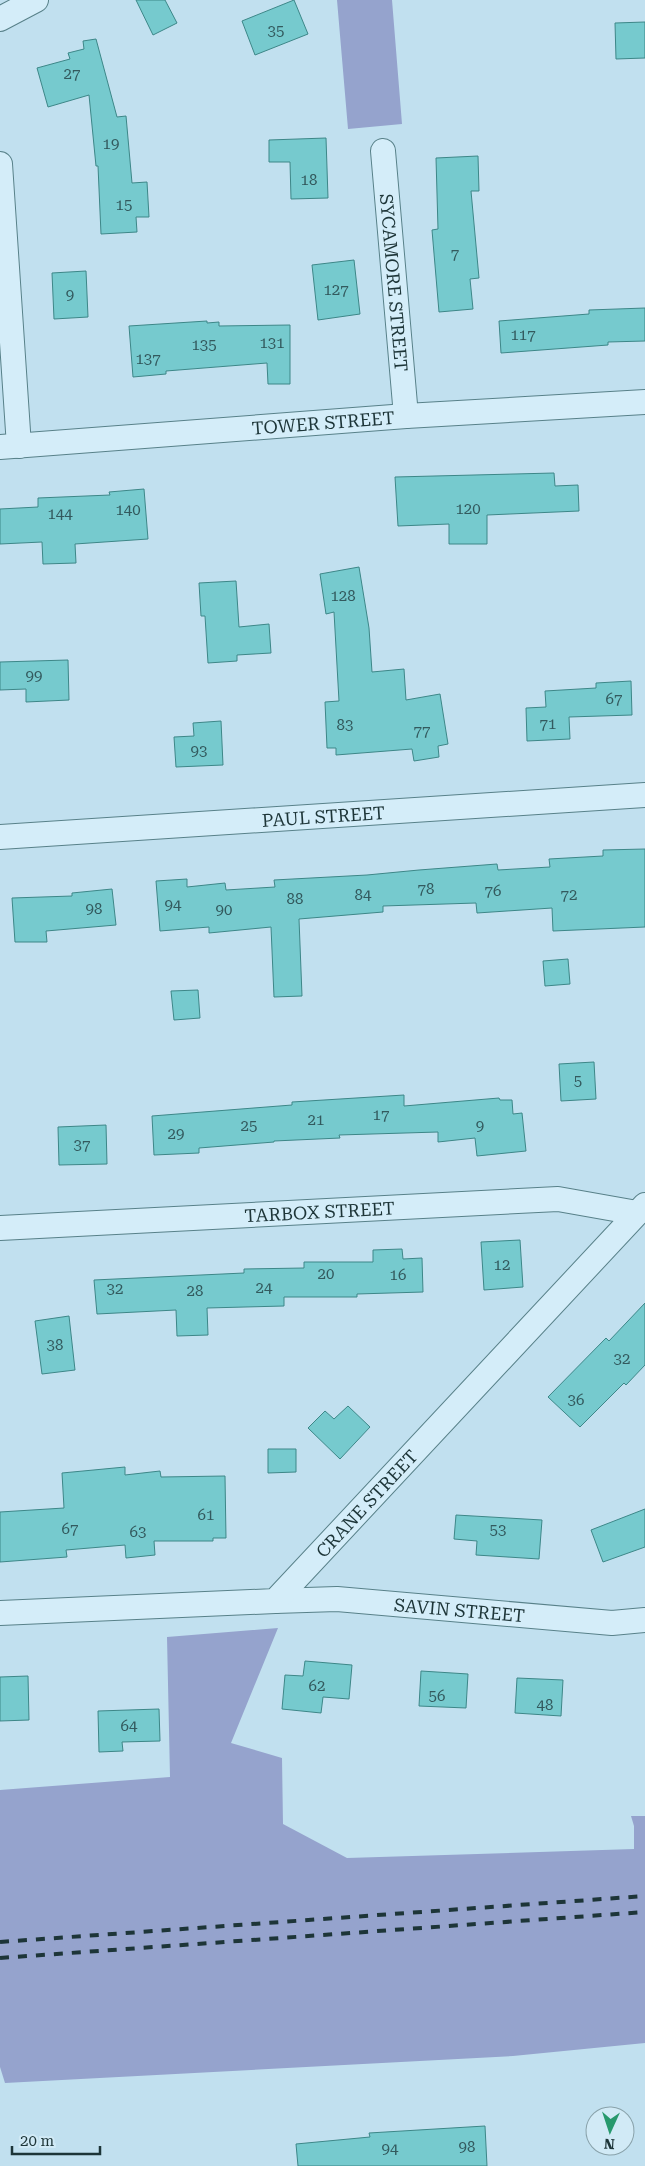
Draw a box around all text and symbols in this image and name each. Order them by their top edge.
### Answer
house number: 35 [268,22,284,40]
house number: 27 [64,65,80,83]
house number: 19 [103,135,119,153]
house number: 18 [301,171,317,189]
street label: SYCAMORE STREET [376,193,413,372]
house number: 15 [116,196,132,214]
house number: 7 [451,245,459,263]
house number: 127 [323,281,349,299]
house number: 9 [66,286,74,304]
house number: 117 [510,326,536,344]
house number: 131 [259,334,285,352]
house number: 135 [191,336,217,354]
house number: 137 [135,350,161,368]
street label: TOWER STREET [251,406,395,438]
house number: 120 [455,500,481,518]
house number: 140 [115,501,141,519]
house number: 144 [47,505,73,523]
house number: 128 [330,587,356,605]
house number: 99 [26,667,42,685]
house number: 67 [606,690,622,708]
house number: 71 [540,715,556,733]
house number: 83 [337,716,353,734]
house number: 77 [414,722,430,740]
house number: 93 [191,742,207,760]
street label: PAUL STREET [261,801,386,830]
house number: 78 [418,880,434,898]
house number: 76 [485,882,501,900]
house number: 84 [355,886,372,904]
house number: 72 [561,886,577,904]
house number: 88 [287,890,303,908]
house number: 94 [165,896,182,914]
house number: 98 [86,900,102,918]
house number: 90 [216,901,232,919]
house number: 5 [574,1072,582,1090]
house number: 17 [373,1106,389,1124]
house number: 21 [308,1111,324,1129]
house number: 25 [241,1117,257,1135]
house number: 9 [476,1117,484,1135]
house number: 29 [168,1125,184,1143]
house number: 37 [74,1136,90,1154]
street label: TARBOX STREET [244,1197,395,1226]
house number: 12 [494,1256,510,1274]
house number: 20 [318,1265,334,1283]
house number: 16 [390,1266,406,1284]
house number: 24 [256,1279,273,1297]
house number: 32 [107,1280,123,1298]
house number: 28 [187,1282,203,1300]
house number: 38 [47,1336,63,1354]
house number: 32 [614,1350,630,1368]
house number: 36 [568,1391,584,1409]
street label: CRANE STREET [311,1445,421,1561]
house number: 61 [198,1506,214,1524]
house number: 67 [62,1520,78,1538]
house number: 53 [490,1521,506,1539]
house number: 63 [130,1523,146,1541]
street label: SAVIN STREET [393,1594,526,1626]
house number: 62 [309,1677,325,1695]
house number: 56 [429,1687,445,1705]
house number: 48 [537,1696,553,1714]
house number: 64 [121,1717,138,1735]
north arrow [585,2106,635,2156]
scale bar [12,2124,100,2156]
text: 20 m [20,2132,55,2150]
text: N [603,2136,615,2152]
house number: 98 [459,2138,475,2156]
house number: 94 [382,2140,399,2158]

